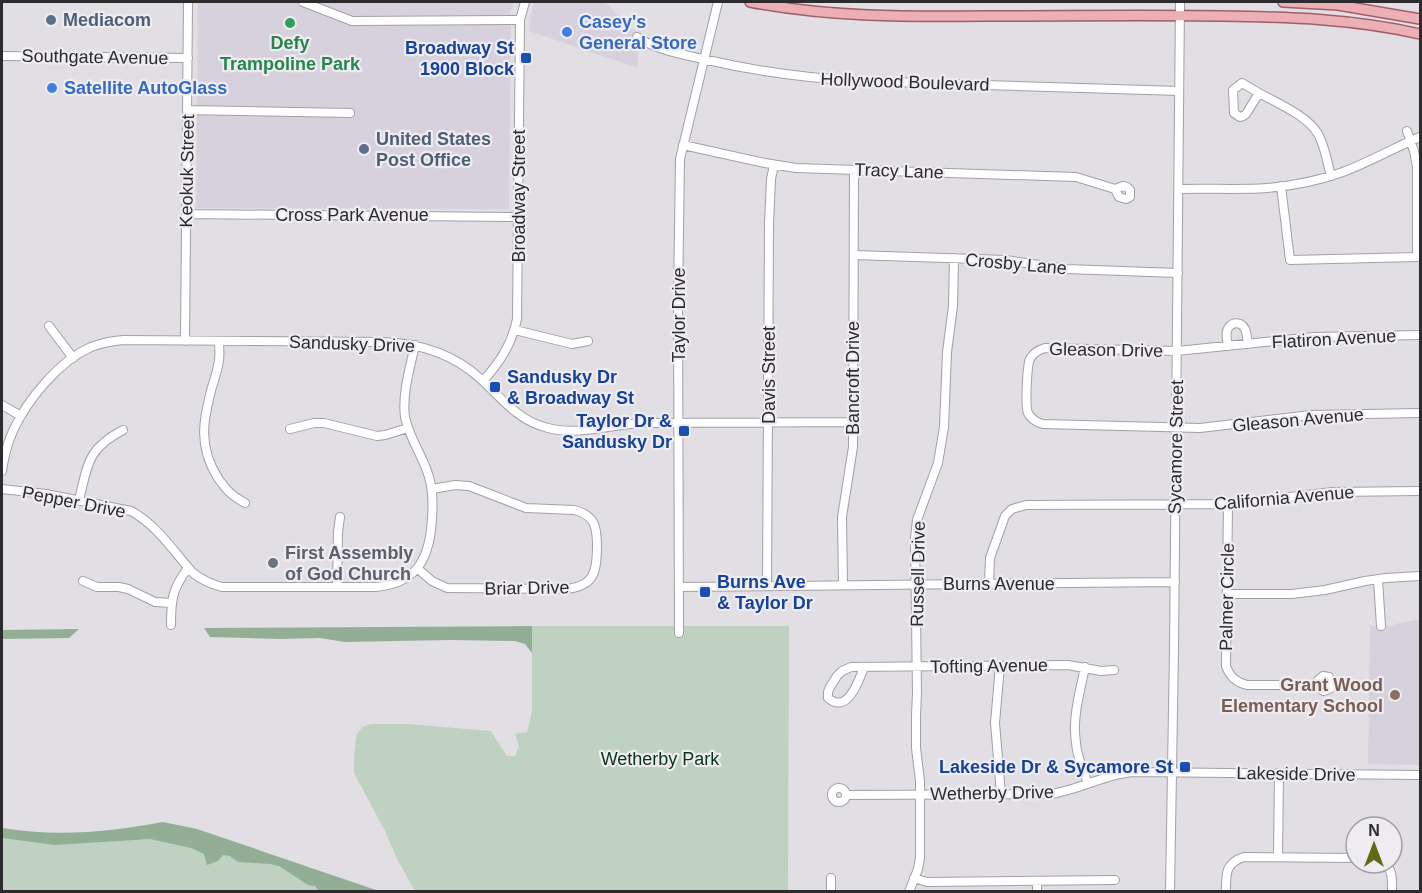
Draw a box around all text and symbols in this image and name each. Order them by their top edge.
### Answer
place label: Mediacom [63,10,151,30]
place label: Casey's General Store [579,12,697,53]
marker: Mediacom [44,13,58,27]
marker: Defy Trampoline Park [283,16,297,30]
marker: Casey's General Store [560,25,574,39]
place label: Defy Trampoline Park [220,33,361,74]
place label: Broadway St 1900 Block [405,38,515,79]
street label: Southgate Avenue [21,46,169,68]
marker: Broadway St 1900 Block [519,51,533,65]
street label: Hollywood Boulevard [820,69,990,95]
place label: Satellite AutoGlass [64,78,227,98]
marker: Satellite AutoGlass [45,81,59,95]
street label: Keokuk Street [176,114,198,228]
place label: United States Post Office [376,129,491,170]
street label: Broadway Street [509,129,529,263]
marker: United States Post Office [357,142,371,156]
street label: Tracy Lane [854,159,944,183]
street label: Cross Park Avenue [275,205,429,225]
street label: Crosby Lane [964,250,1068,278]
street label: Taylor Drive [669,267,689,363]
street label: Bancroft Drive [843,321,863,435]
street label: Davis Street [759,326,779,424]
street label: Flatiron Avenue [1271,326,1397,352]
street label: Sandusky Drive [289,332,415,356]
street label: Gleason Drive [1049,339,1163,361]
place label: Sandusky Dr & Broadway St [507,367,634,408]
marker: Sandusky Dr & Broadway St [488,380,502,394]
street label: Sycamore Street [1165,380,1187,514]
street label: Gleason Avenue [1231,404,1365,436]
place label: Taylor Dr & Sandusky Dr [562,411,672,452]
marker: Taylor Dr & Sandusky Dr [677,424,691,438]
street label: Pepper Drive [21,482,127,522]
street label: California Avenue [1213,482,1355,514]
street label: Russell Drive [907,521,929,627]
place label: First Assembly of God Church [285,543,413,584]
street label: Palmer Circle [1216,543,1238,651]
marker: First Assembly of God Church [266,556,280,570]
place label: Burns Ave & Taylor Dr [717,572,813,613]
street label: Burns Avenue [943,574,1055,594]
street label: Briar Drive [484,577,570,599]
marker: Burns Ave & Taylor Dr [698,585,712,599]
street label: Tofting Avenue [930,655,1048,677]
place label: Grant Wood Elementary School [1221,675,1383,716]
marker: Grant Wood Elementary School [1388,688,1402,702]
park label: Wetherby Park [601,749,720,769]
place label: Lakeside Dr & Sycamore St [939,757,1173,777]
marker: Lakeside Dr & Sycamore St [1178,760,1192,774]
street label: Lakeside Drive [1236,763,1356,785]
street label: Wetherby Drive [930,782,1054,804]
north arrow [1344,815,1404,875]
text: N [1368,822,1380,839]

